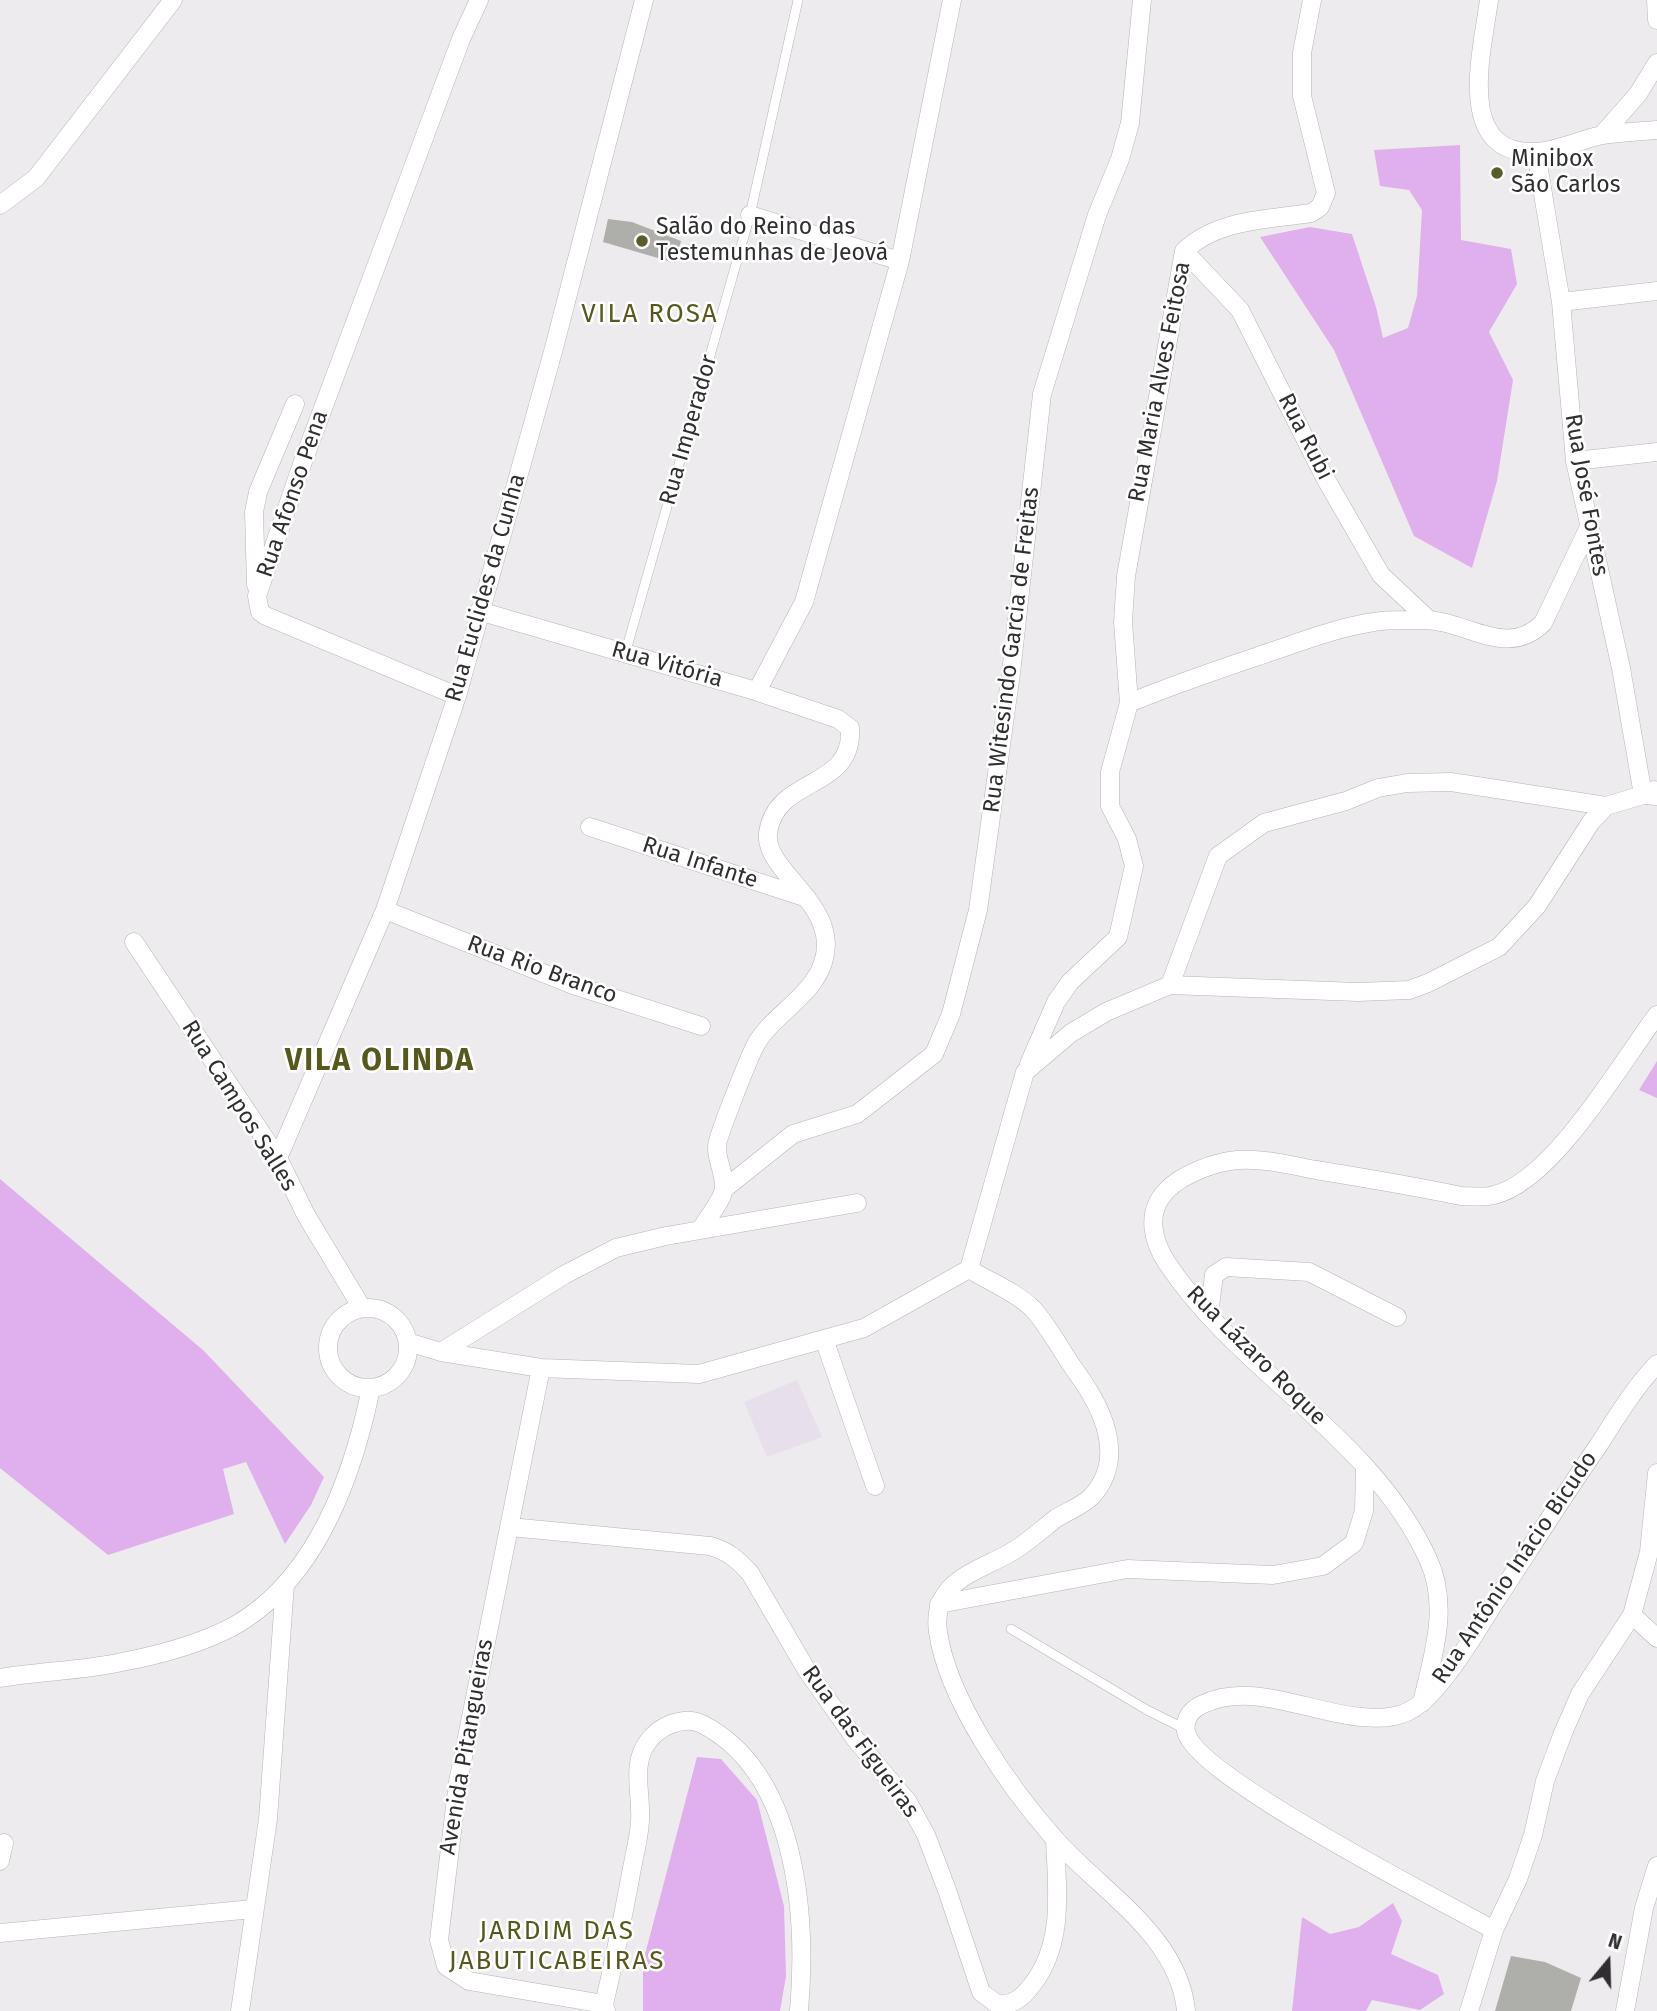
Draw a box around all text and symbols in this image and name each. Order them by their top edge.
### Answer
place label: Minibox São Carlos [1511,146,1620,200]
marker: Minibox São Carlos [1489,165,1505,181]
place label: Salão do Reino das Testemunhas de Jeová [656,214,888,268]
marker: Salão do Reino das Testemunhas de Jeová [634,233,650,249]
street label: Rua Maria Alves Feitosa [1123,259,1197,505]
district label: VILA ROSA [582,299,718,331]
street label: Rua Imperador [654,352,724,508]
street label: Rua Rubi [1272,389,1338,485]
street label: Rua Afonso Pena [251,407,335,581]
street label: Rua José Fontes [1558,412,1614,578]
street label: Rua Euclides da Cunha [440,471,532,705]
street label: Rua Witesindo Garcia de Freitas [978,485,1046,815]
street label: Rua Vitória [608,636,726,694]
street label: Rua Infante [639,831,761,895]
street label: Rua Rio Branco [463,930,621,1010]
street label: Rua Campos Salles [175,1016,303,1196]
district label: VILA OLINDA [286,1044,474,1080]
street label: Rua Lázaro Roque [1180,1280,1332,1432]
street label: Rua Antônio Inácio Bicudo [1427,1446,1603,1690]
street label: Avenida Pitangueiras [434,1637,500,1857]
street label: Rua das Figueiras [796,1661,924,1823]
district label: JARDIM DAS JABUTICABEIRAS [450,1916,664,1978]
north arrow [1573,1927,1643,1997]
text: N [1605,1929,1625,1955]

